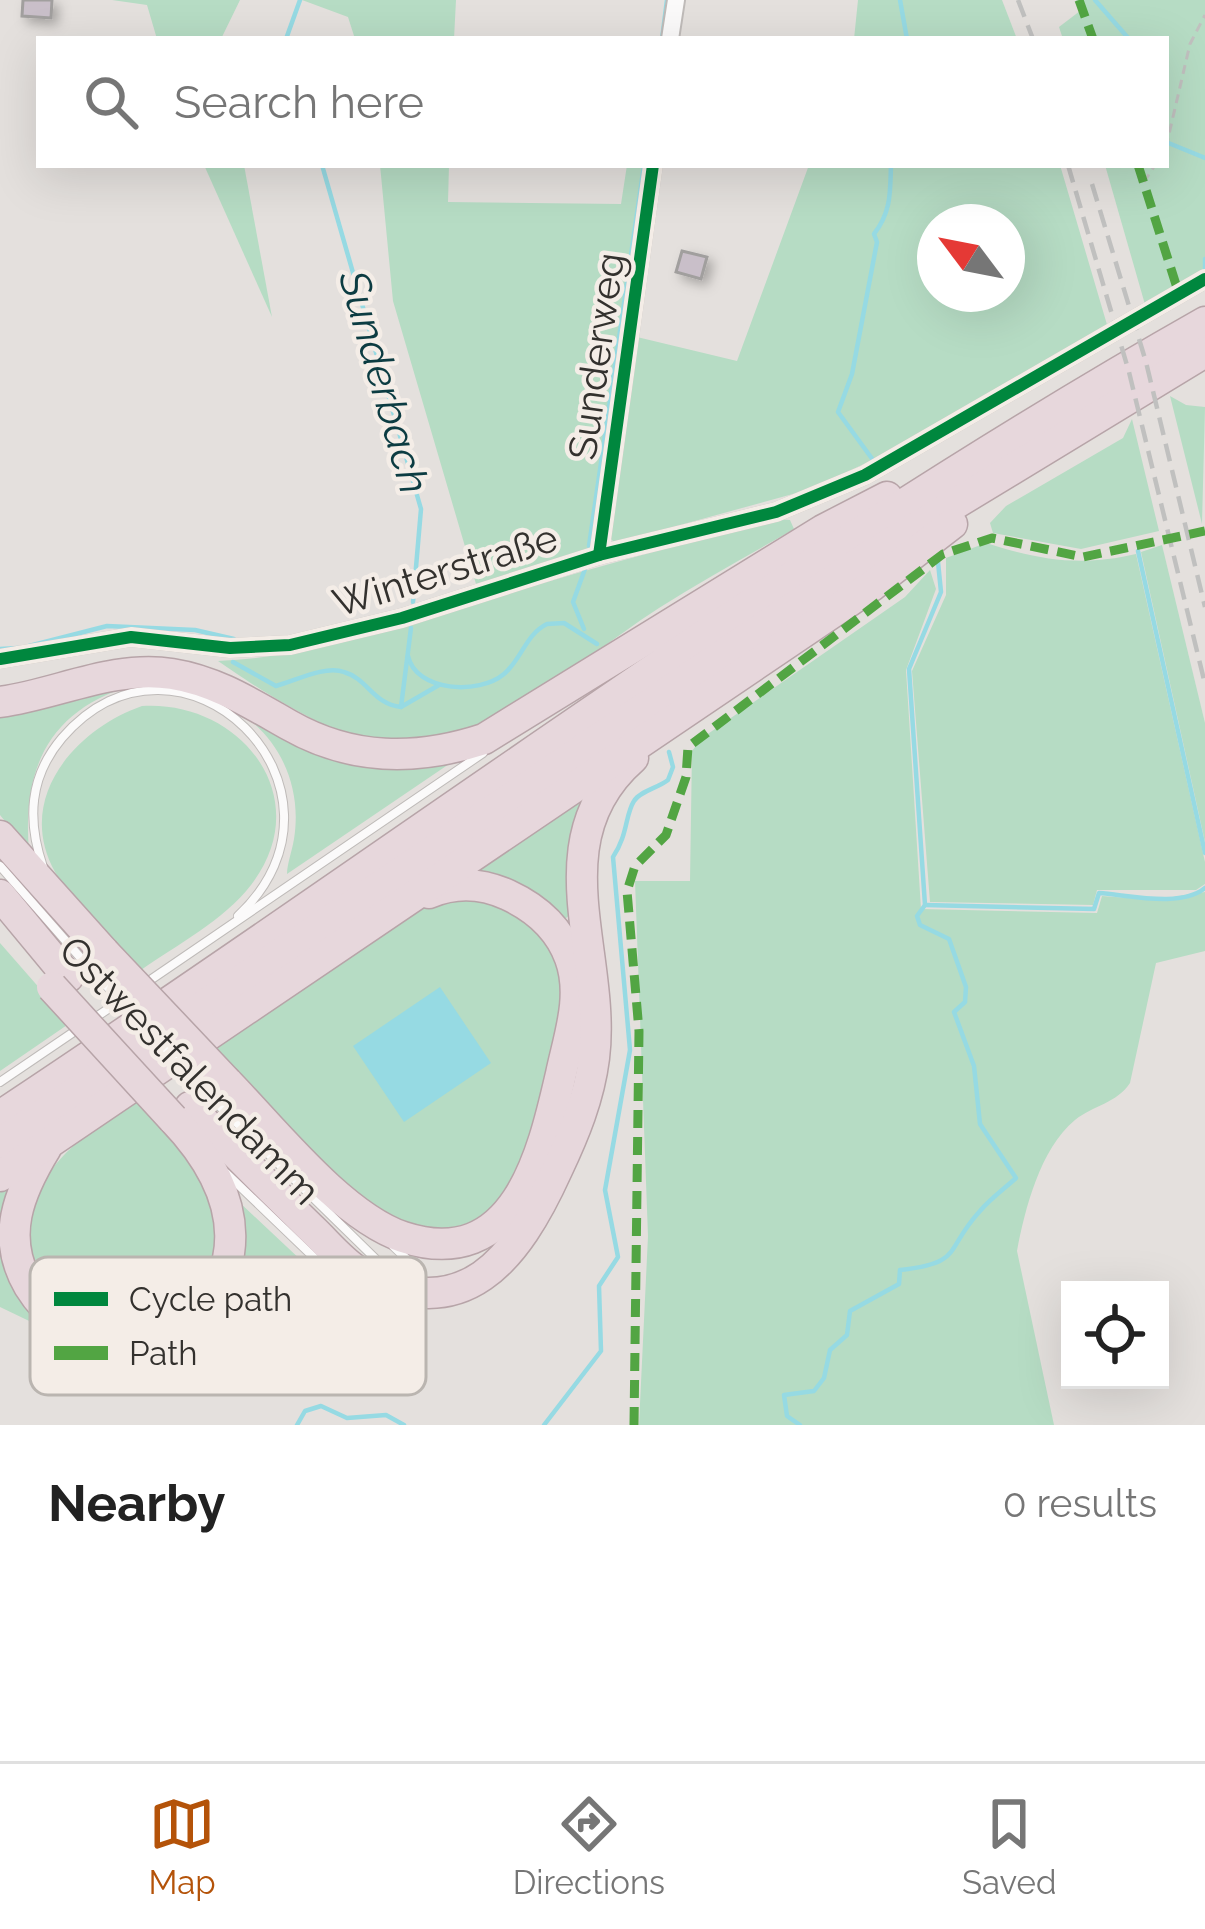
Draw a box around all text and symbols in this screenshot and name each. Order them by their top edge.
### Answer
search box [36,36,1169,168]
icon: search [78,69,144,135]
text: Search here [174,76,424,129]
north arrow [917,204,1025,312]
street label: Sunderweg [559,250,633,462]
water label: Sunderbach [329,264,439,499]
street label: Winterstraße [327,514,563,626]
street label: Ostwestfalendamm [50,927,330,1213]
legend [30,1257,426,1395]
text: Cycle path [129,1280,292,1319]
map controls [1061,1281,1169,1389]
button: locate [1061,1281,1169,1389]
text: Path [129,1334,198,1373]
text: Nearby [48,1473,225,1533]
text: 0 results [1003,1480,1157,1526]
tab: Map [149,1791,216,1902]
tab: Directions [513,1791,665,1902]
tab: Saved [962,1791,1056,1902]

